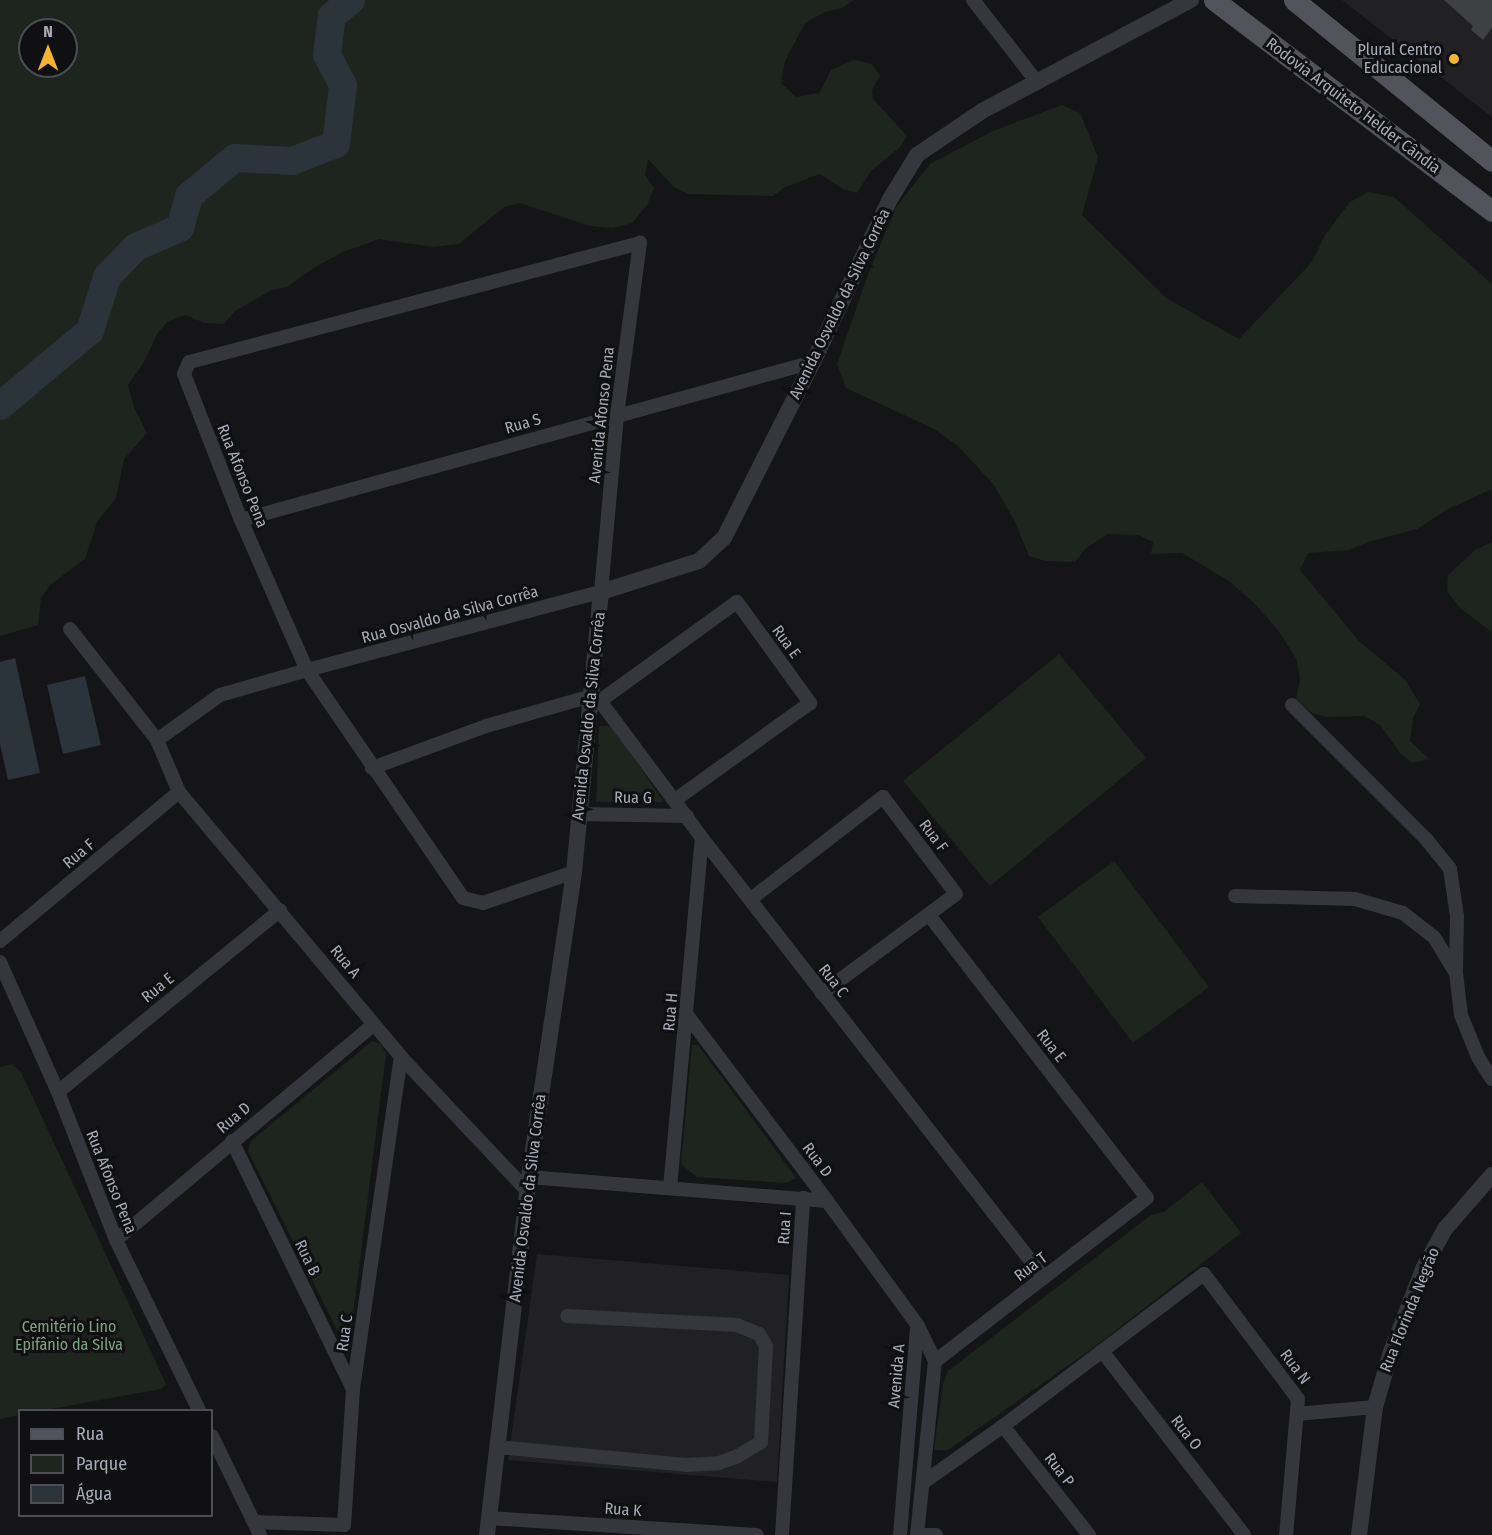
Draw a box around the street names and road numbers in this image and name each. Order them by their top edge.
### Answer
street label: Rodovia Arquiteto Helder Cândia [1262,34,1444,178]
street label: Avenida Osvaldo da Silva Corrêa [785,206,895,402]
street label: Avenida Afonso Pena [585,346,619,484]
street label: Rua S [503,410,543,438]
street label: Rua Afonso Pena [213,422,271,530]
street label: Rua Osvaldo da Silva Corrêa [360,582,540,648]
street label: Avenida Osvaldo da Silva Corrêa [569,611,609,821]
street label: Rua E [768,622,804,662]
street label: Rua G [614,788,652,808]
street label: Rua F [915,816,951,856]
street label: Rua F [59,835,99,873]
street label: Rua A [326,942,364,982]
street label: Rua C [814,961,852,1001]
street label: Rua E [138,969,178,1007]
street label: Rua H [660,992,682,1032]
street label: Rua E [1032,1026,1070,1066]
street label: Avenida Osvaldo da Silva Corrêa [506,1093,550,1303]
street label: Rua D [213,1098,255,1138]
street label: Rua Afonso Pena [82,1128,140,1236]
street label: Rua D [798,1139,836,1181]
street label: Rua I [774,1211,796,1245]
street label: Rua B [290,1237,324,1279]
street label: Rua Florinda Negrão [1376,1245,1444,1375]
street label: Rua T [1011,1248,1051,1286]
street label: Rua C [333,1313,357,1353]
street label: Avenida A [885,1343,909,1409]
street label: Rua N [1276,1346,1314,1388]
street label: Rua O [1167,1412,1205,1454]
street label: Rua P [1040,1449,1078,1491]
street label: Rua K [604,1499,642,1521]

